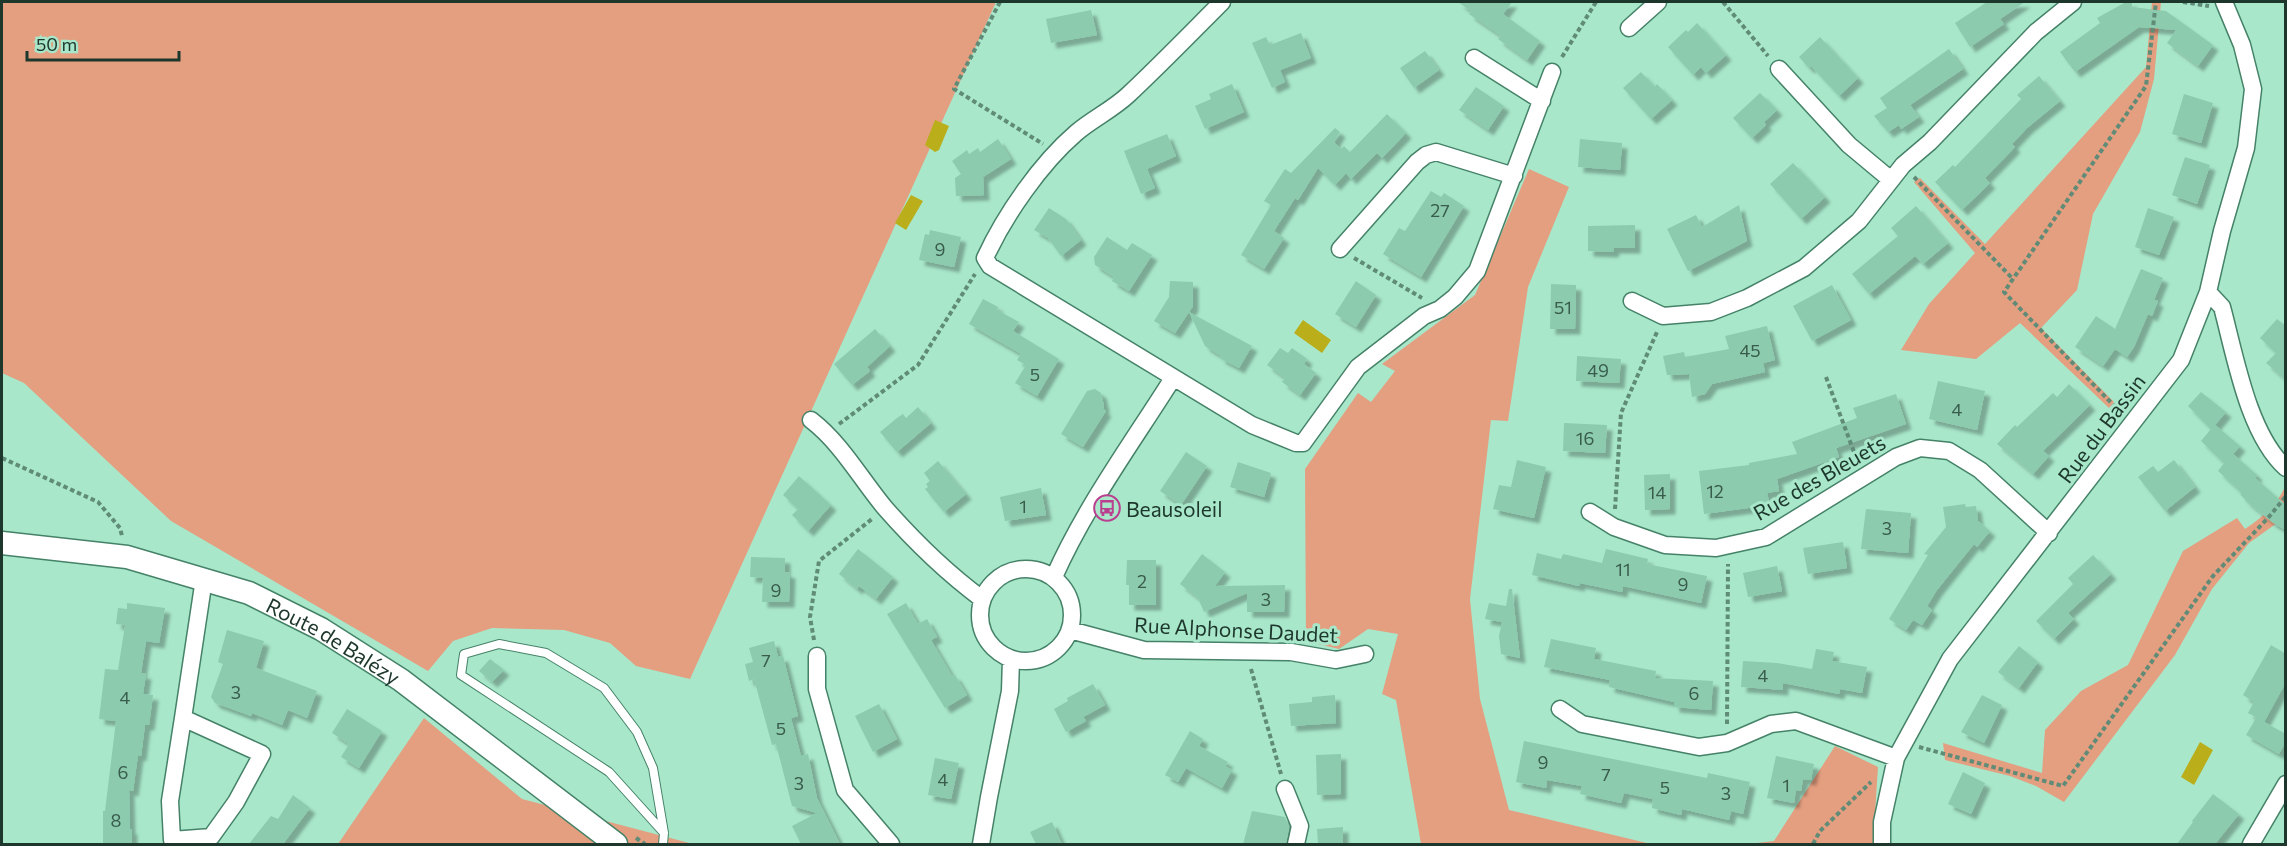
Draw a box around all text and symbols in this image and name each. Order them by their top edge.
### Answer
scale bar [27,24,178,62]
text: 50 m [36,33,77,55]
house number: 27 [1430,199,1450,221]
house number: 9 [935,238,945,260]
house number: 51 [1554,296,1572,318]
house number: 45 [1739,339,1761,361]
house number: 49 [1587,359,1609,381]
house number: 5 [1030,363,1040,385]
street label: Rue du Bassin [2052,369,2150,487]
house number: 4 [1952,398,1963,420]
house number: 16 [1576,427,1594,449]
street label: Rue des Bleuets [1749,429,1889,525]
house number: 12 [1706,480,1724,502]
house number: 14 [1648,481,1666,503]
bus stop icon: Beausoleil [1092,493,1122,523]
house number: 1 [1019,495,1027,517]
place label: Beausoleil [1126,496,1223,521]
house number: 3 [1882,517,1892,539]
house number: 11 [1615,558,1631,580]
house number: 2 [1137,570,1147,592]
house number: 9 [1678,573,1688,595]
house number: 9 [771,579,781,601]
house number: 3 [1261,588,1271,610]
street label: Route de Balézy [263,591,405,689]
street label: Rue Alphonse Daudet [1133,611,1339,647]
house number: 7 [761,649,771,671]
house number: 4 [1758,664,1769,686]
house number: 3 [231,681,241,703]
house number: 6 [1689,682,1699,704]
house number: 4 [120,686,131,708]
house number: 5 [776,717,786,739]
house number: 9 [1538,751,1548,773]
house number: 6 [118,761,128,783]
house number: 7 [1601,763,1611,785]
house number: 4 [938,768,949,790]
house number: 3 [794,772,804,794]
house number: 1 [1782,774,1790,796]
house number: 5 [1660,776,1670,798]
house number: 3 [1721,782,1731,804]
house number: 8 [111,809,122,831]

